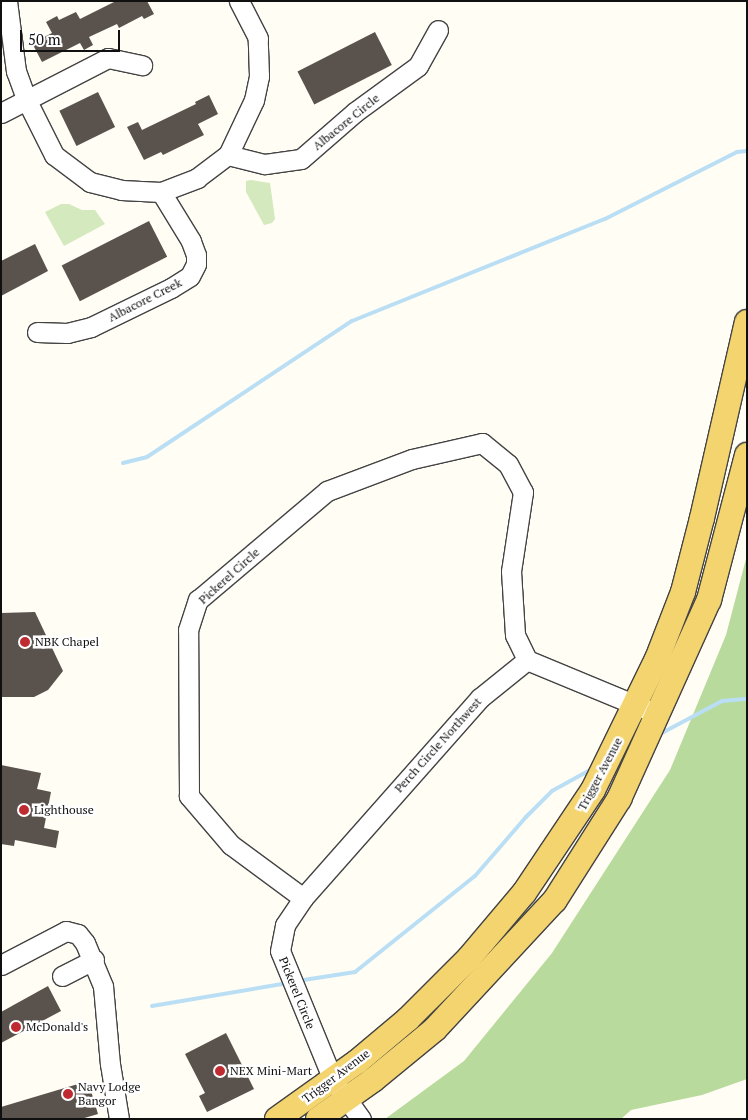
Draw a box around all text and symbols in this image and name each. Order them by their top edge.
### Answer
scale bar [22,20,122,52]
text: 50 m [28,29,61,49]
street label: Albacore Circle [310,91,382,153]
street label: Albacore Creek [106,275,184,325]
street label: Pickerel Circle [196,545,262,607]
place label: NBK Chapel [35,635,99,649]
marker: NBK Chapel [19,636,31,648]
street label: Perch Circle Northwest [392,695,484,795]
street label: Trigger Avenue [575,735,625,813]
place label: Lighthouse [34,803,94,817]
marker: Lighthouse [18,804,30,816]
street label: Pickerel Circle [276,955,318,1031]
place label: McDonald's [26,1020,88,1034]
marker: McDonald's [10,1021,22,1033]
street label: Trigger Avenue [299,1046,373,1106]
place label: NEX Mini-Mart [230,1064,312,1078]
marker: NEX Mini-Mart [214,1065,226,1077]
place label: Navy Lodge Bangor [78,1080,140,1108]
marker: Navy Lodge Bangor [62,1088,74,1100]

